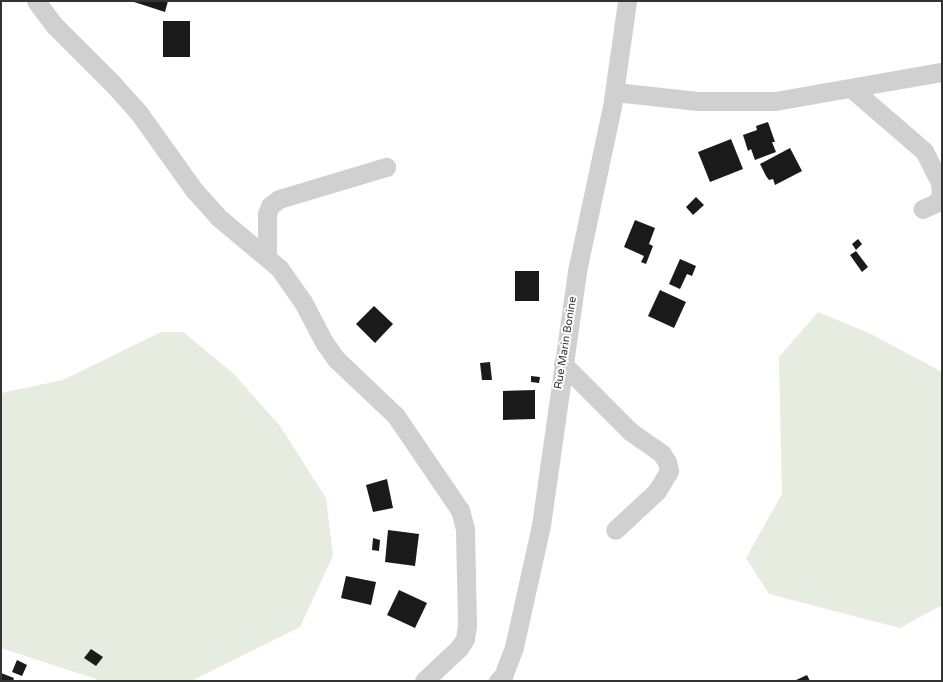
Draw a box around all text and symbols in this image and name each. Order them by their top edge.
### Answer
street label: Rue Marin Bonine [552,296,580,390]

